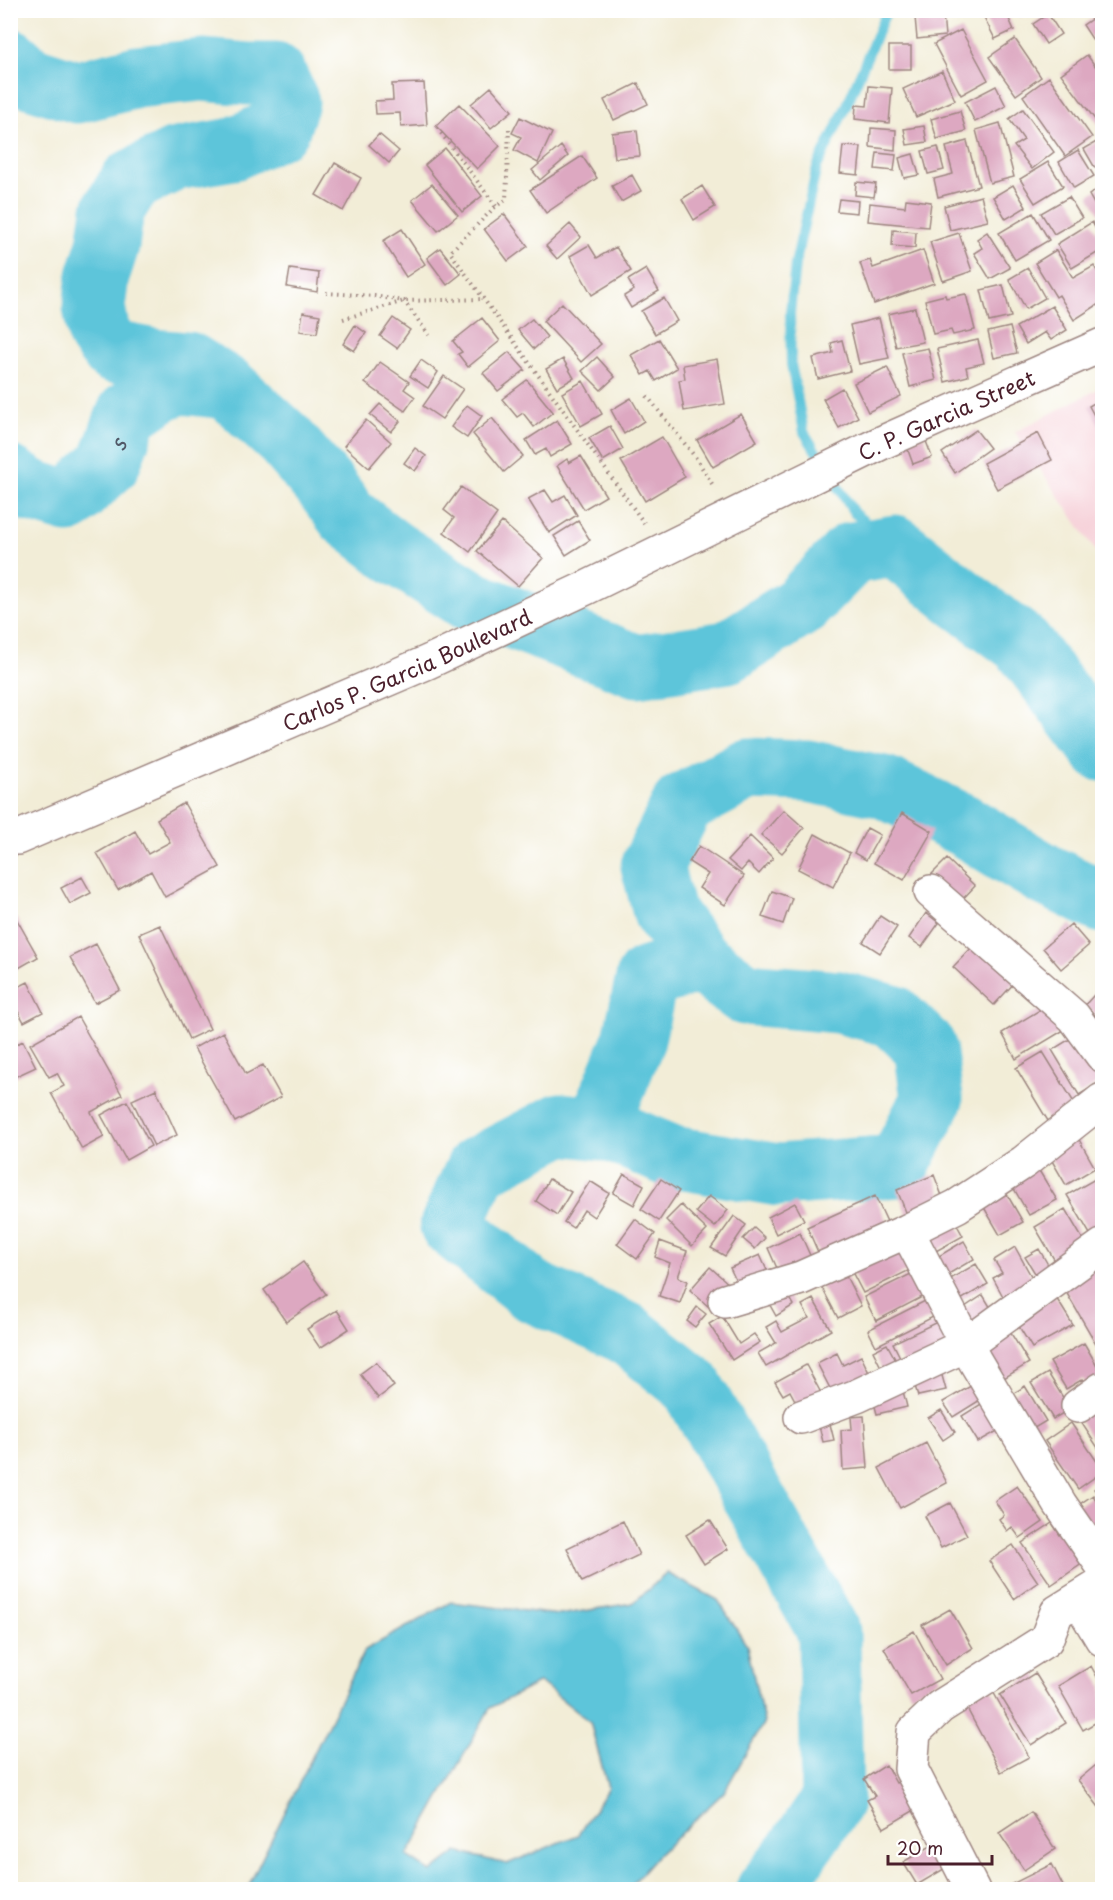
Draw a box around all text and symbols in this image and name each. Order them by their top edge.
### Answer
street label: C. P. Garcia Street [852,361,1040,468]
water label: s [99,432,134,454]
street label: Carlos P. Garcia Boulevard [277,600,536,739]
scale bar [888,1828,992,1866]
text: 20 m [897,1834,943,1861]

